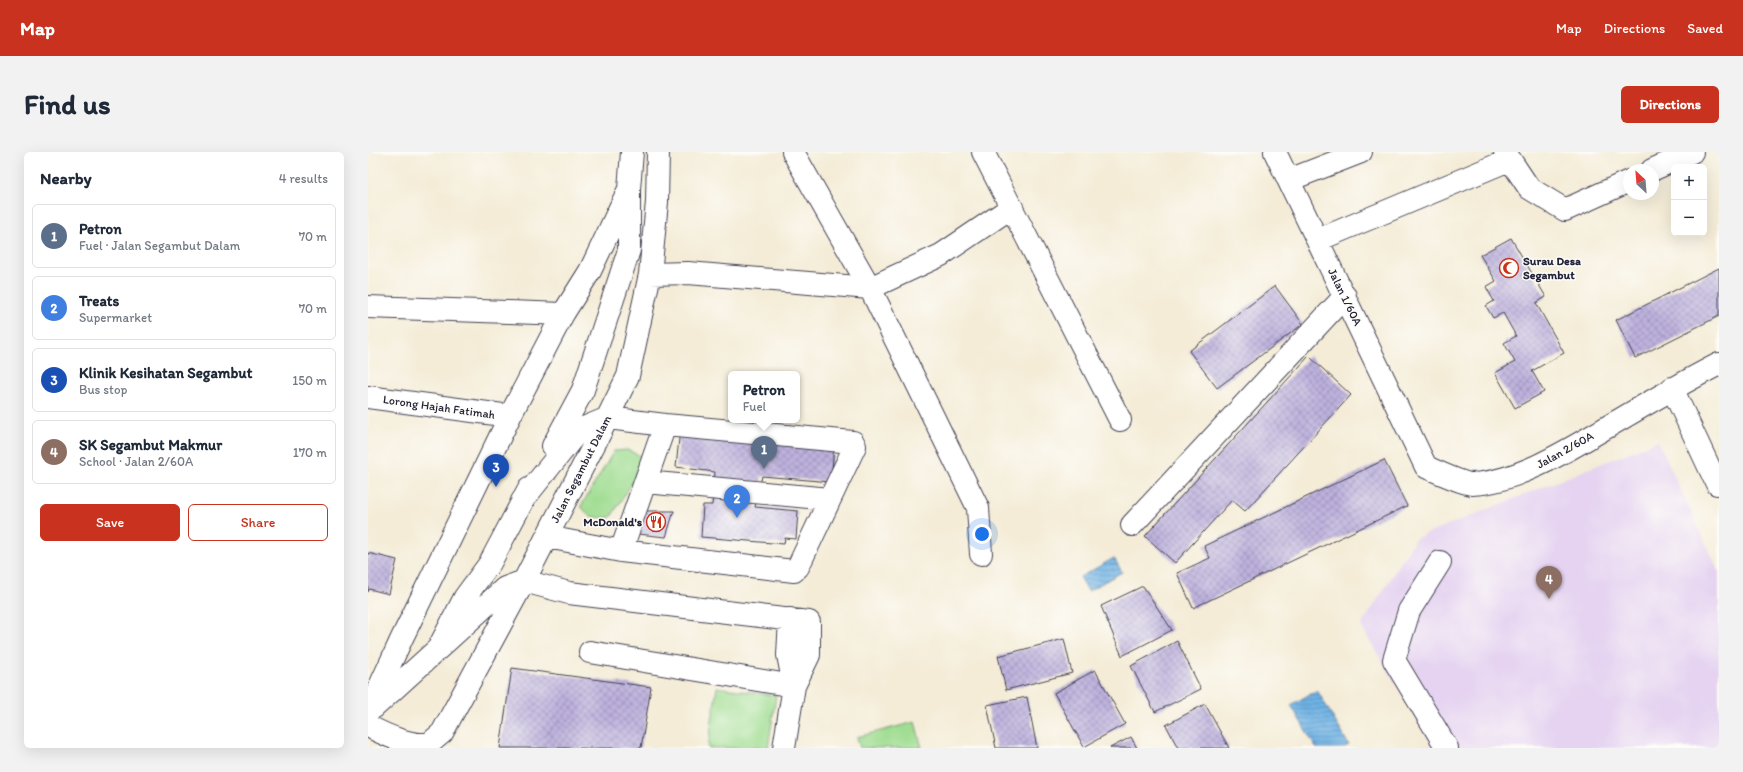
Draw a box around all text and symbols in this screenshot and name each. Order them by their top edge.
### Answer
text: Map [20,17,55,40]
text: Map [1556,20,1582,37]
text: Directions [1604,20,1665,37]
text: Saved [1687,20,1723,37]
button: Directions [1621,86,1719,123]
text: Find us [24,87,111,121]
north arrow [1623,164,1659,200]
map controls [1671,164,1707,236]
button: + [1671,164,1707,200]
text: Nearby [40,168,92,188]
text: 4 results [279,171,328,186]
button: − [1671,200,1707,236]
text: Petron [79,220,122,238]
text: 1 [51,229,57,244]
text: 70 m [299,229,327,244]
text: Fuel · Jalan Segambut Dalam [79,238,240,253]
place label: Surau Desa Segambut [1523,254,1581,283]
mosque icon: Surau Desa Segambut [1498,257,1520,279]
street label: Jalan 1/60A [1325,266,1365,328]
text: Treats [79,292,119,310]
text: 2 [51,301,57,316]
text: 70 m [299,301,327,316]
text: Supermarket [79,310,152,325]
text: Klinik Kesihatan Segambut [79,364,252,382]
popup [728,371,800,423]
text: 3 [50,373,58,388]
text: 150 m [292,373,327,388]
text: Petron [743,381,785,399]
text: Bus stop [79,382,127,397]
street label: Lorong Hajah Fatimah [382,392,496,422]
text: Fuel [743,399,766,414]
street label: Jalan Segambut Dalam [548,413,614,525]
street label: Jalan 2/60A [1534,428,1596,471]
text: SK Segambut Makmur [79,436,222,454]
pin: 1 [751,436,777,469]
text: 4 [50,445,58,460]
text: 170 m [293,445,327,460]
text: School · Jalan 2/60A [79,454,193,469]
pin: 3 [483,454,509,487]
pin: 2 [724,485,750,518]
button: Save [40,504,180,541]
button: Share [188,504,328,541]
restaurant icon: McDonald's [645,511,667,533]
place label: McDonald's [583,515,643,529]
your location [972,524,992,544]
pin: 4 [1536,566,1562,599]

